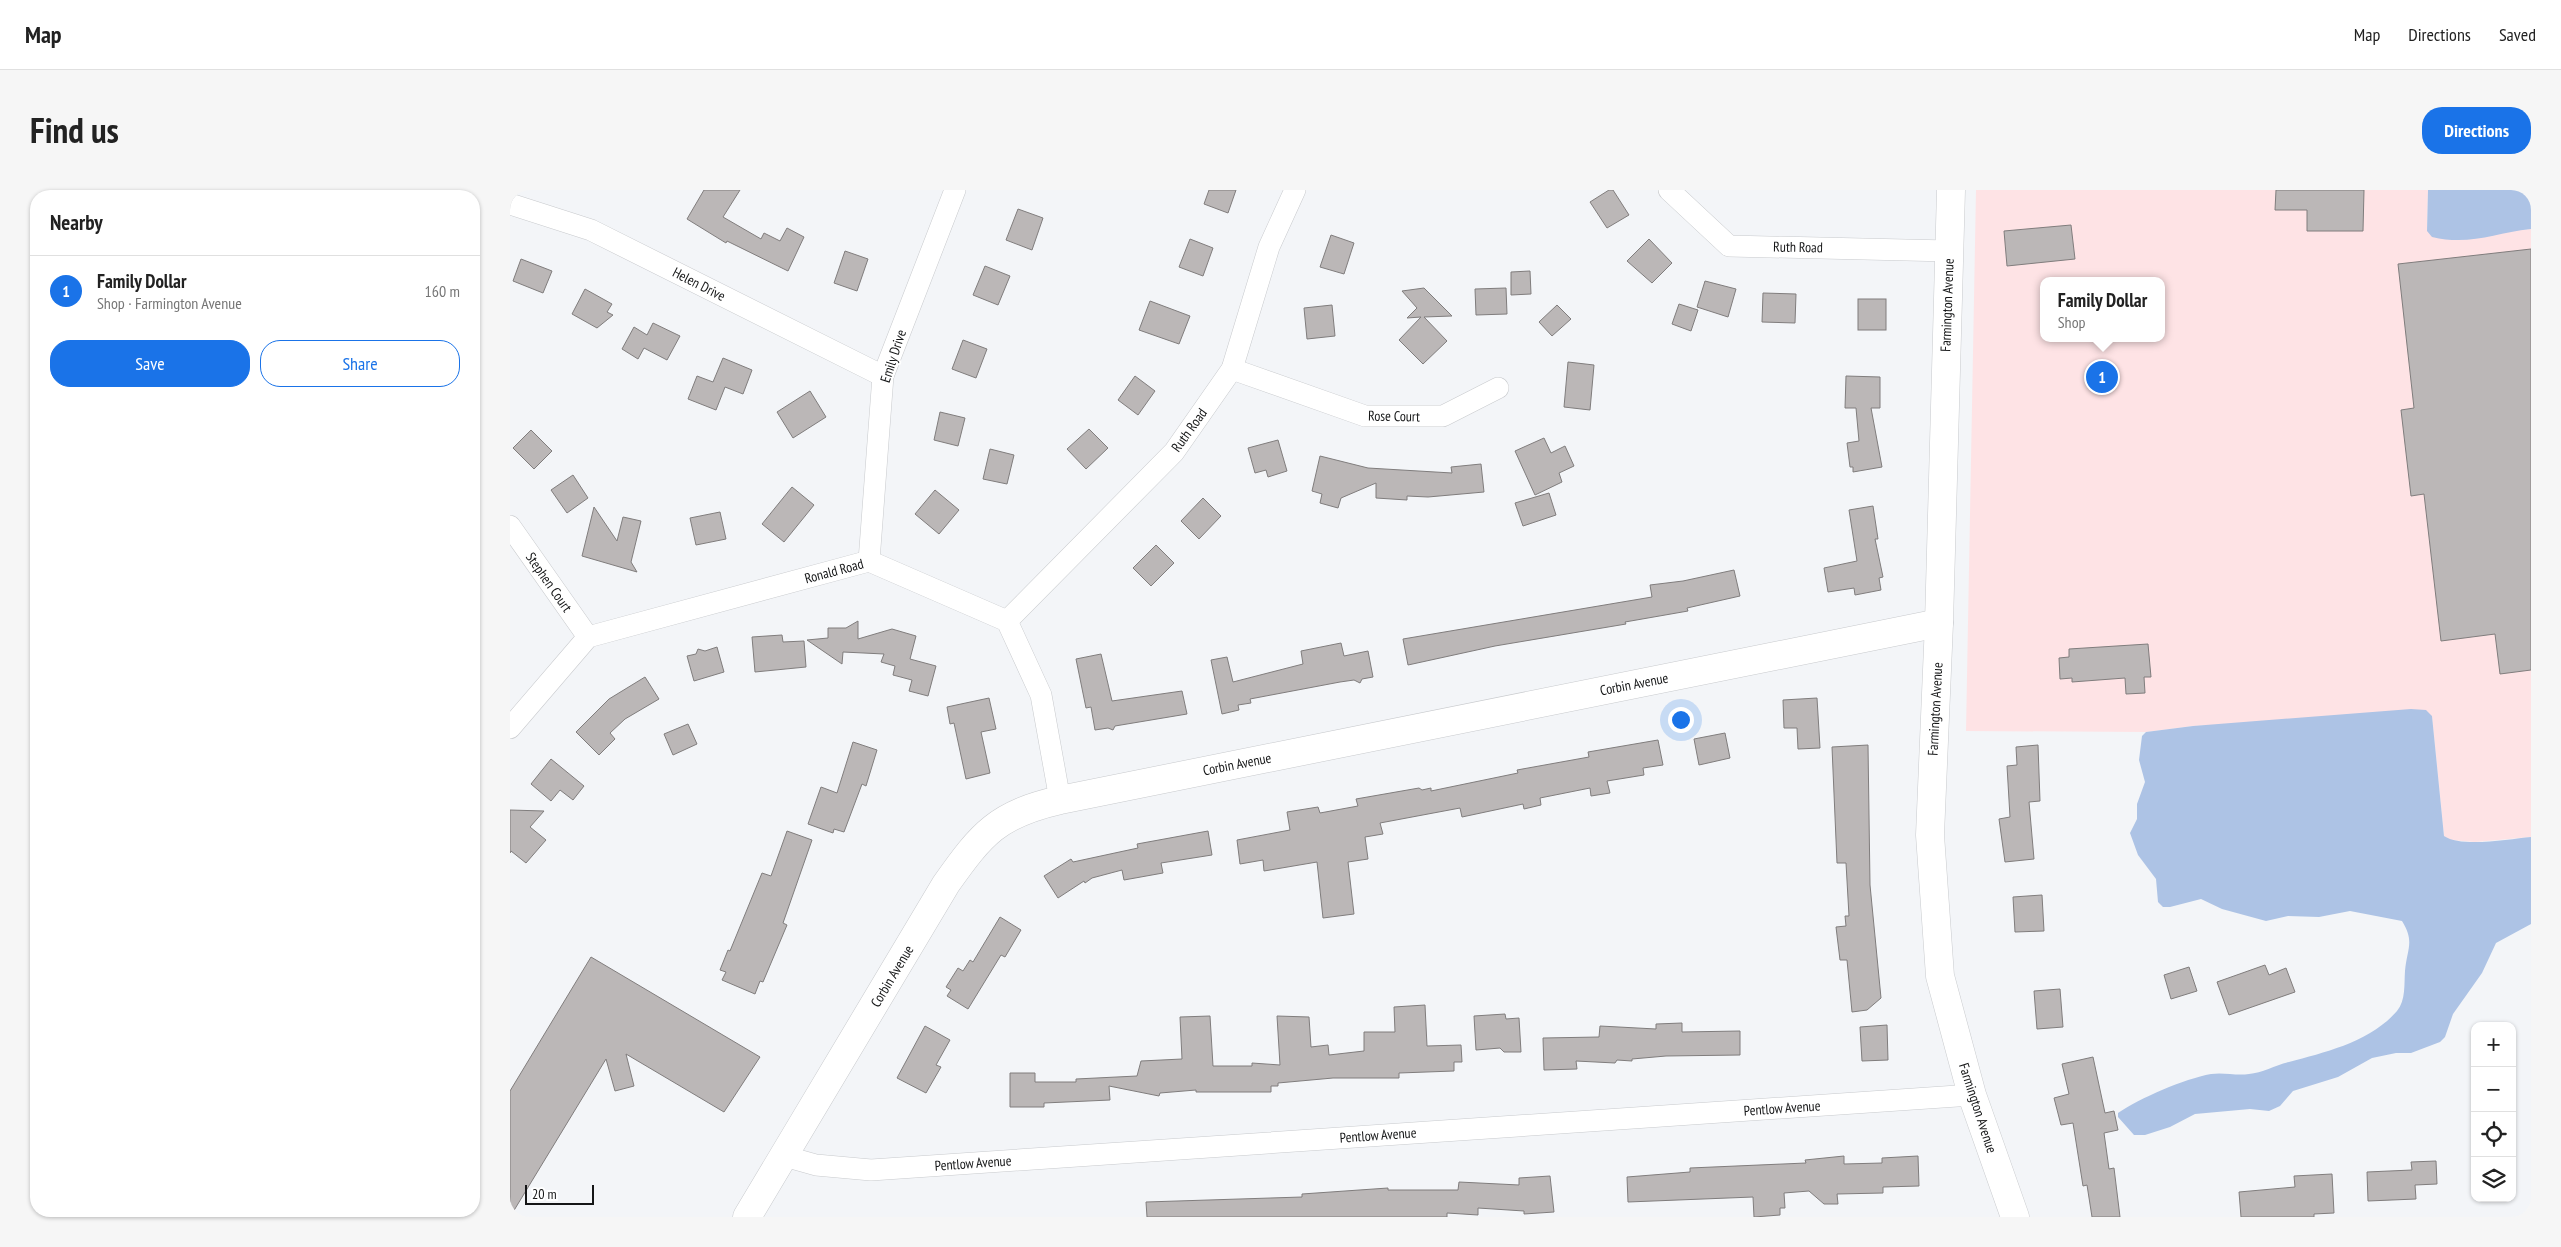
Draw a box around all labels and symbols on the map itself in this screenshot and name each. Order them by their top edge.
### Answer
street label: Ruth Road [1773,238,1823,256]
street label: Farmington Avenue [1936,258,1958,352]
street label: Helen Drive [670,263,729,305]
street label: Emily Drive [876,327,910,385]
pin: 1 [2086,358,2118,396]
street label: Ruth Road [1167,405,1211,455]
street label: Rose Court [1368,407,1420,425]
street label: Stephen Court [522,549,576,615]
street label: Ronald Road [803,555,865,587]
street label: Farmington Avenue [1924,662,1946,756]
street label: Corbin Avenue [1598,669,1670,699]
your location [1668,707,1694,733]
street label: Corbin Avenue [1201,749,1273,779]
street label: Corbin Avenue [866,942,918,1010]
street label: Farmington Avenue [1955,1061,2001,1155]
street label: Pentlow Avenue [1743,1096,1821,1120]
street label: Pentlow Avenue [1339,1123,1417,1147]
street label: Pentlow Avenue [934,1151,1012,1175]
scale bar [525,1182,594,1205]

